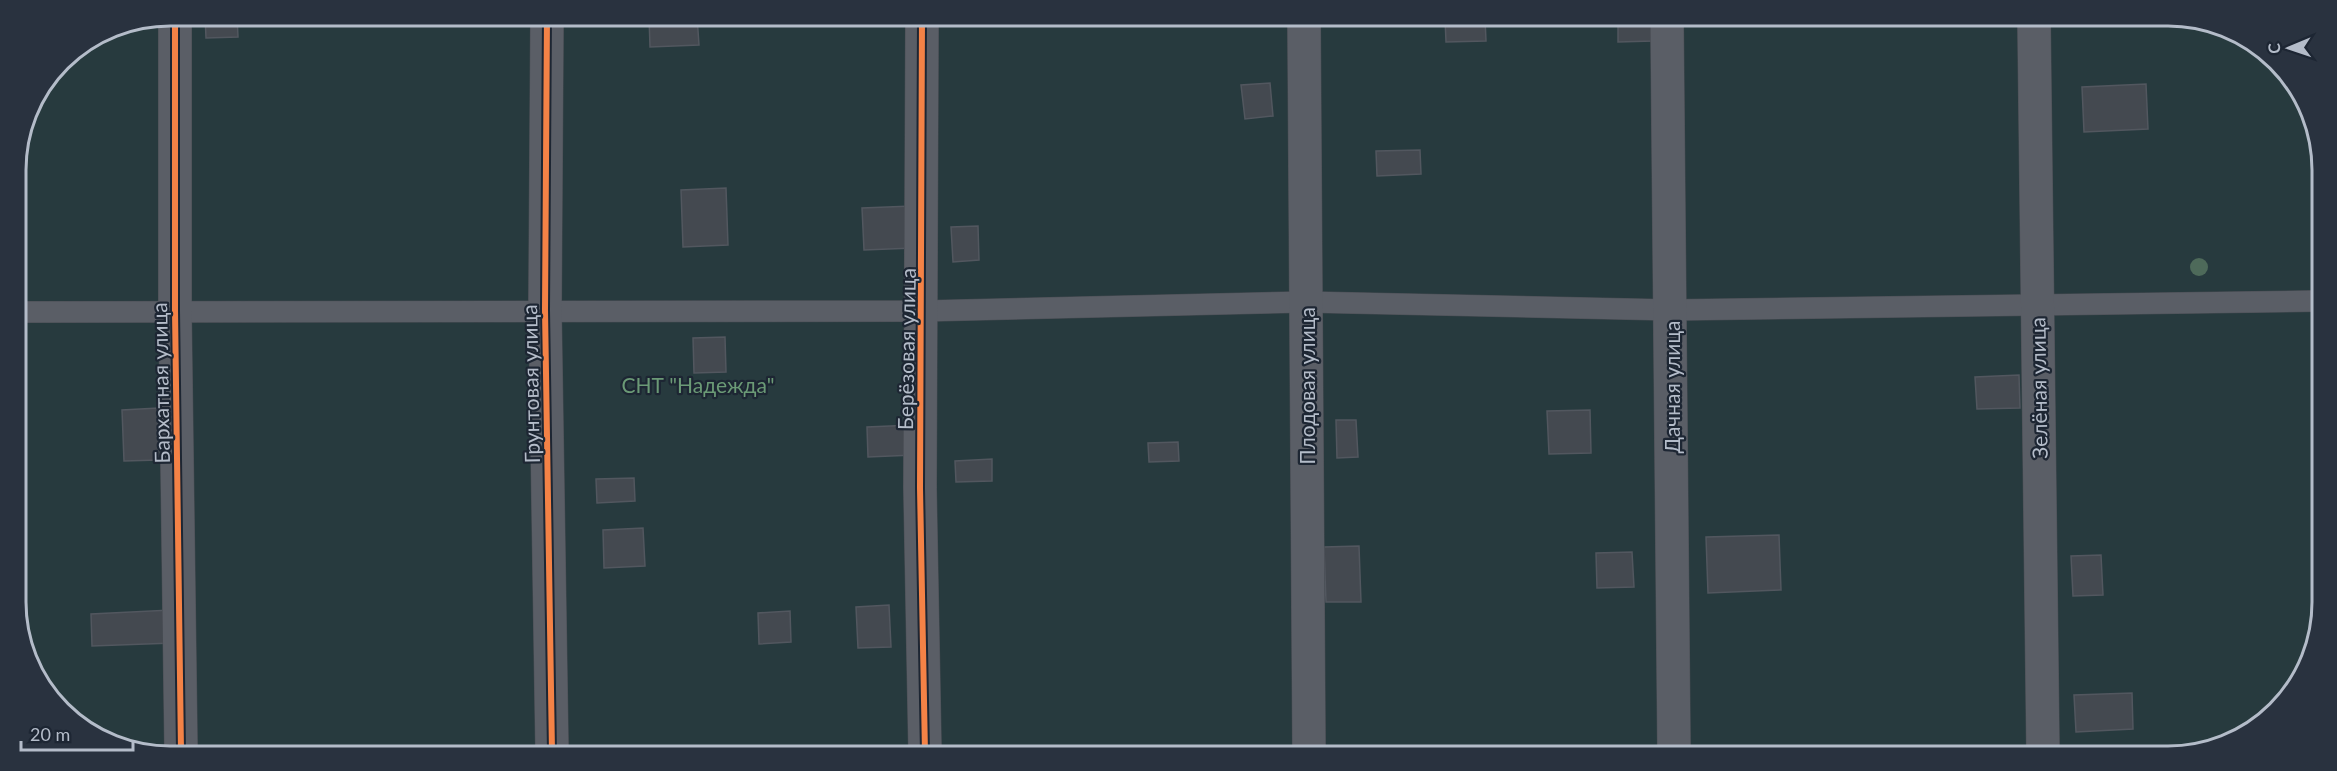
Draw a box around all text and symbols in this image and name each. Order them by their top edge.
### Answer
north arrow [2259,18,2319,78]
text: С [2264,43,2283,54]
street label: Берёзовая улица [892,268,920,430]
street label: Бархатная улица [146,302,174,464]
street label: Грунтовая улица [516,304,544,464]
street label: Плодовая улица [1294,307,1319,465]
street label: Зелёная улица [2024,317,2052,459]
street label: Дачная улица [1659,320,1684,454]
park label: СНТ "Надежда" [621,372,775,397]
scale bar [21,714,134,752]
text: 20 m [30,723,70,745]

